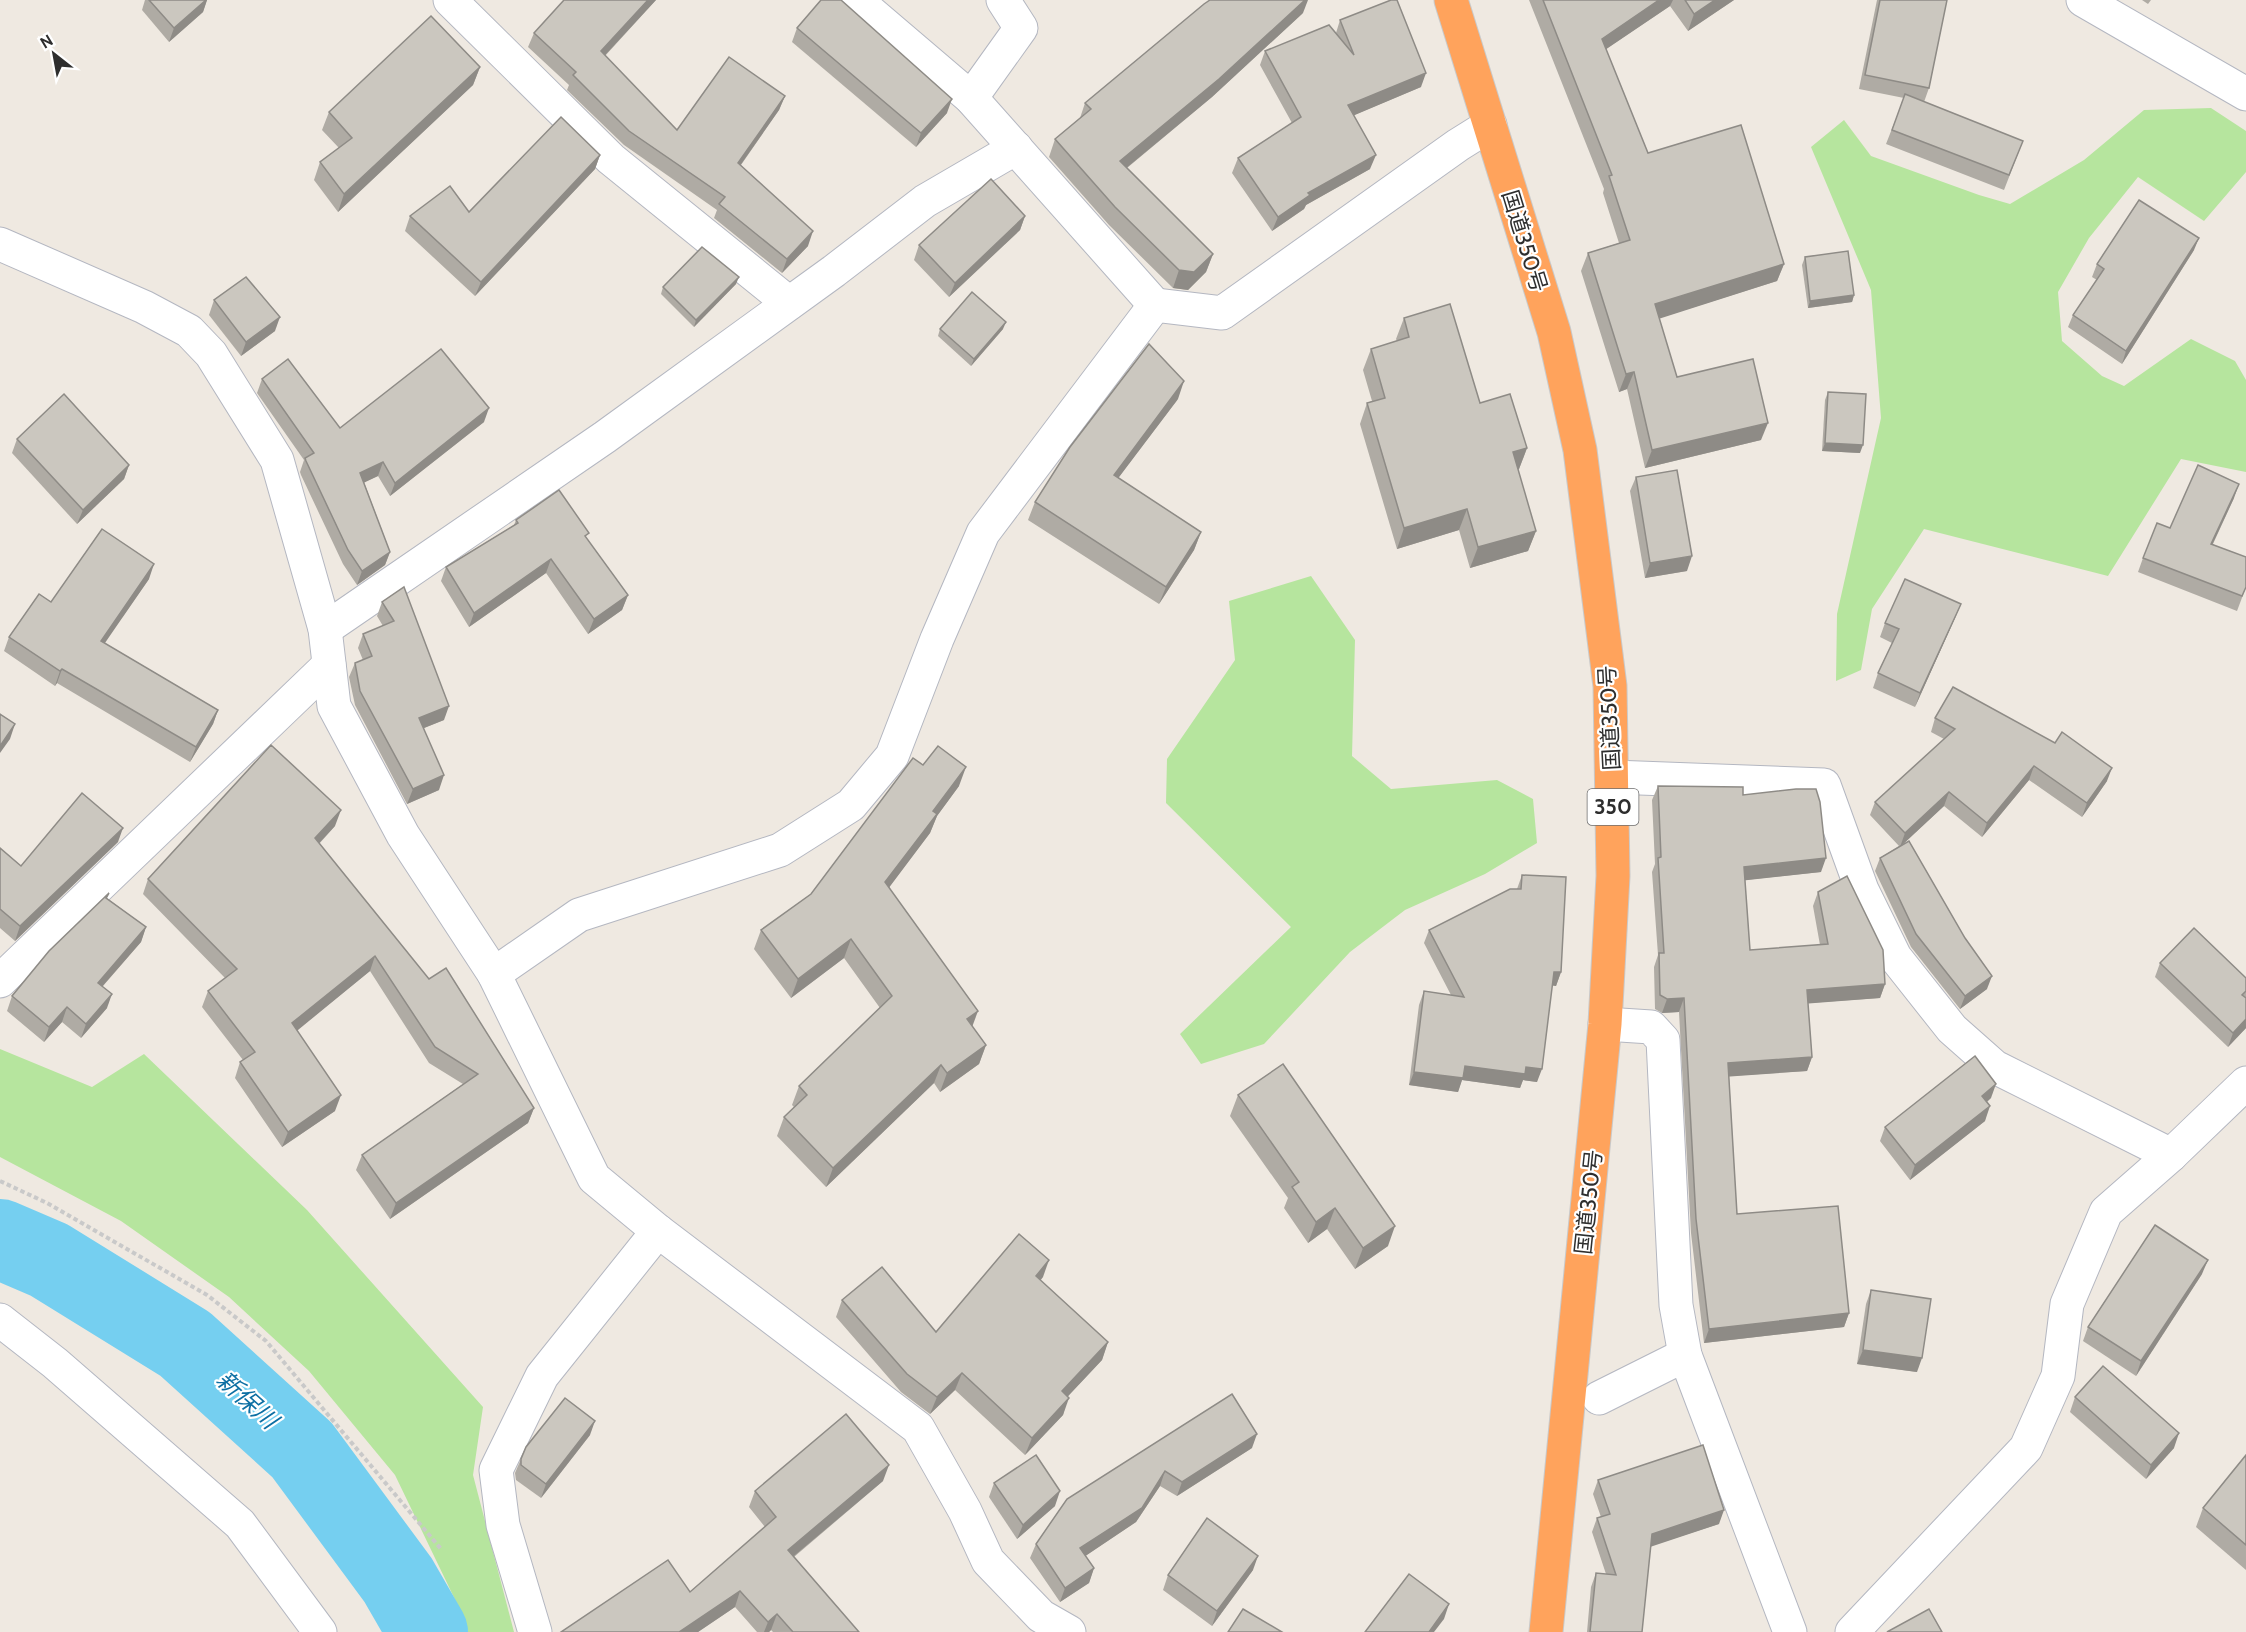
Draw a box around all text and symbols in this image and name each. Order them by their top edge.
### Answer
north arrow [24,24,84,84]
text: N [37,31,56,53]
street label: 国道350号 [1496,187,1553,295]
street label: 国道350号 [1593,665,1626,771]
road number: 350 [1588,789,1638,825]
street label: 国道350号 [1570,1148,1607,1256]
water label: 新保川 [211,1365,286,1437]

